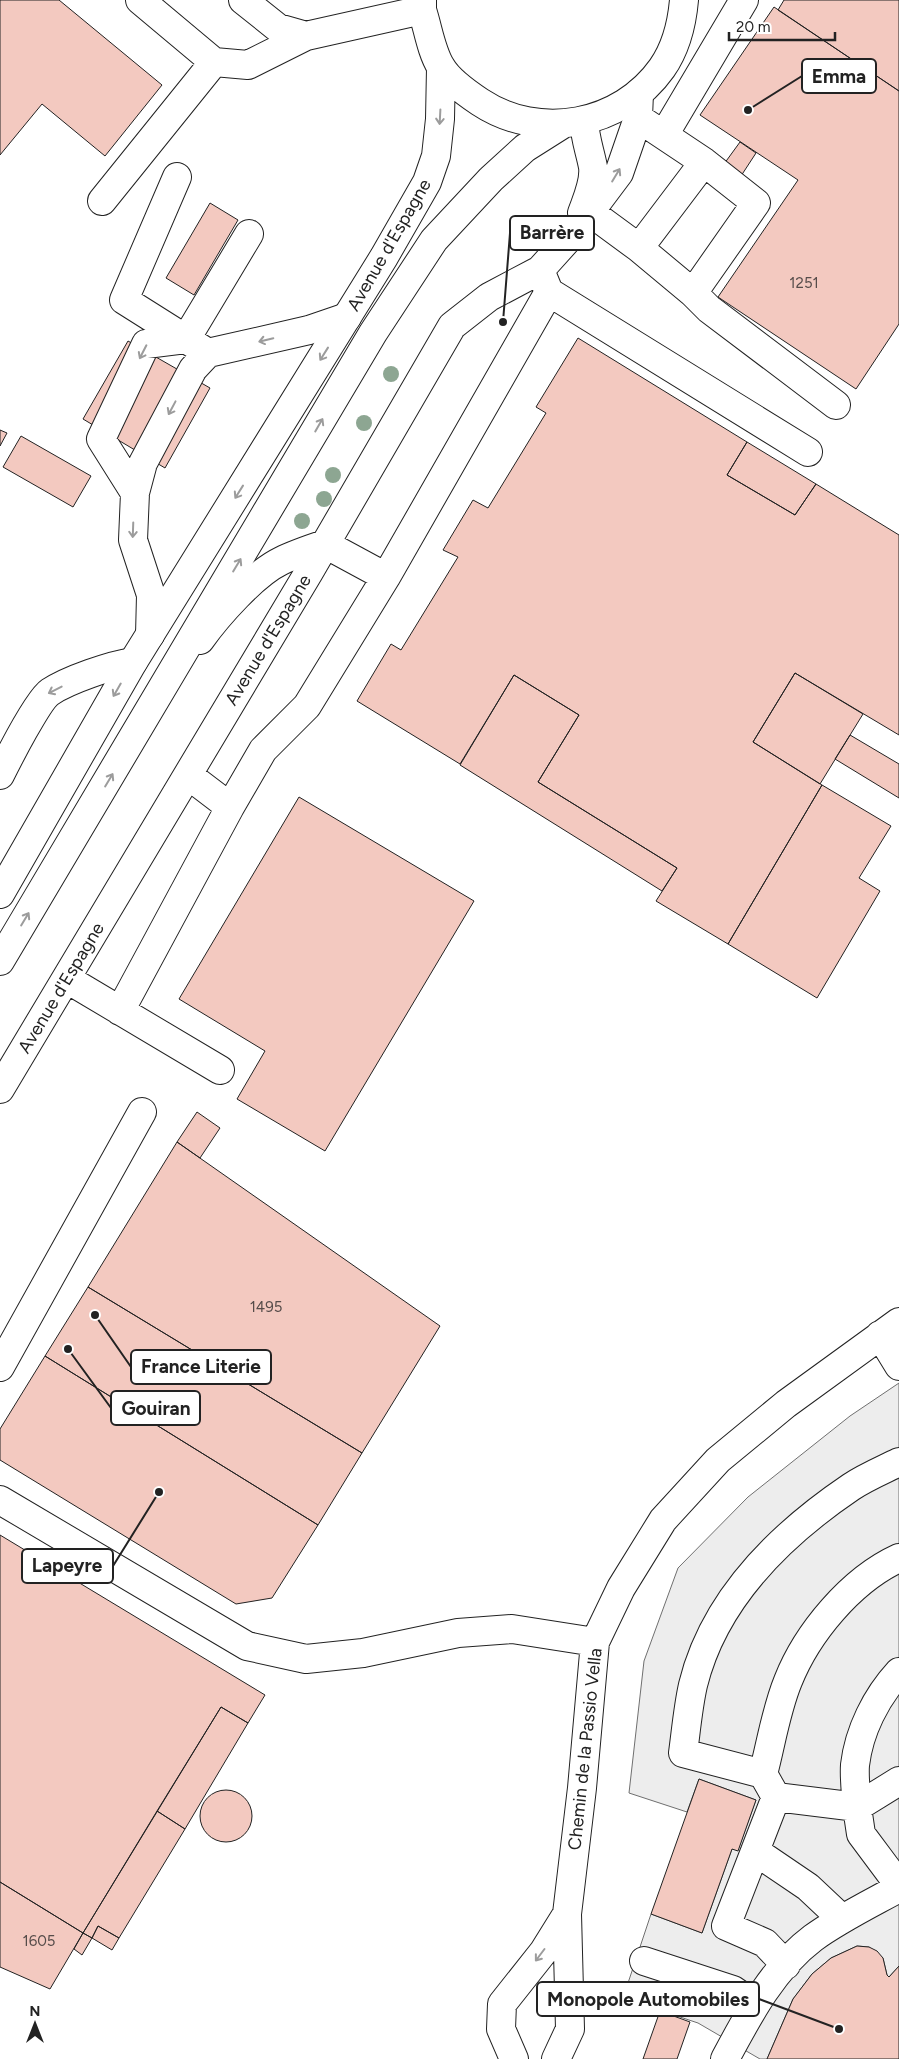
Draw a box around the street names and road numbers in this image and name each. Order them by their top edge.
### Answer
street label: Avenue d'Espagne [342,175,436,315]
street label: Avenue d'Espagne [220,570,316,709]
street label: Avenue d'Espagne [13,918,109,1057]
street label: Chemin de la Passio Vella [563,1647,607,1851]

